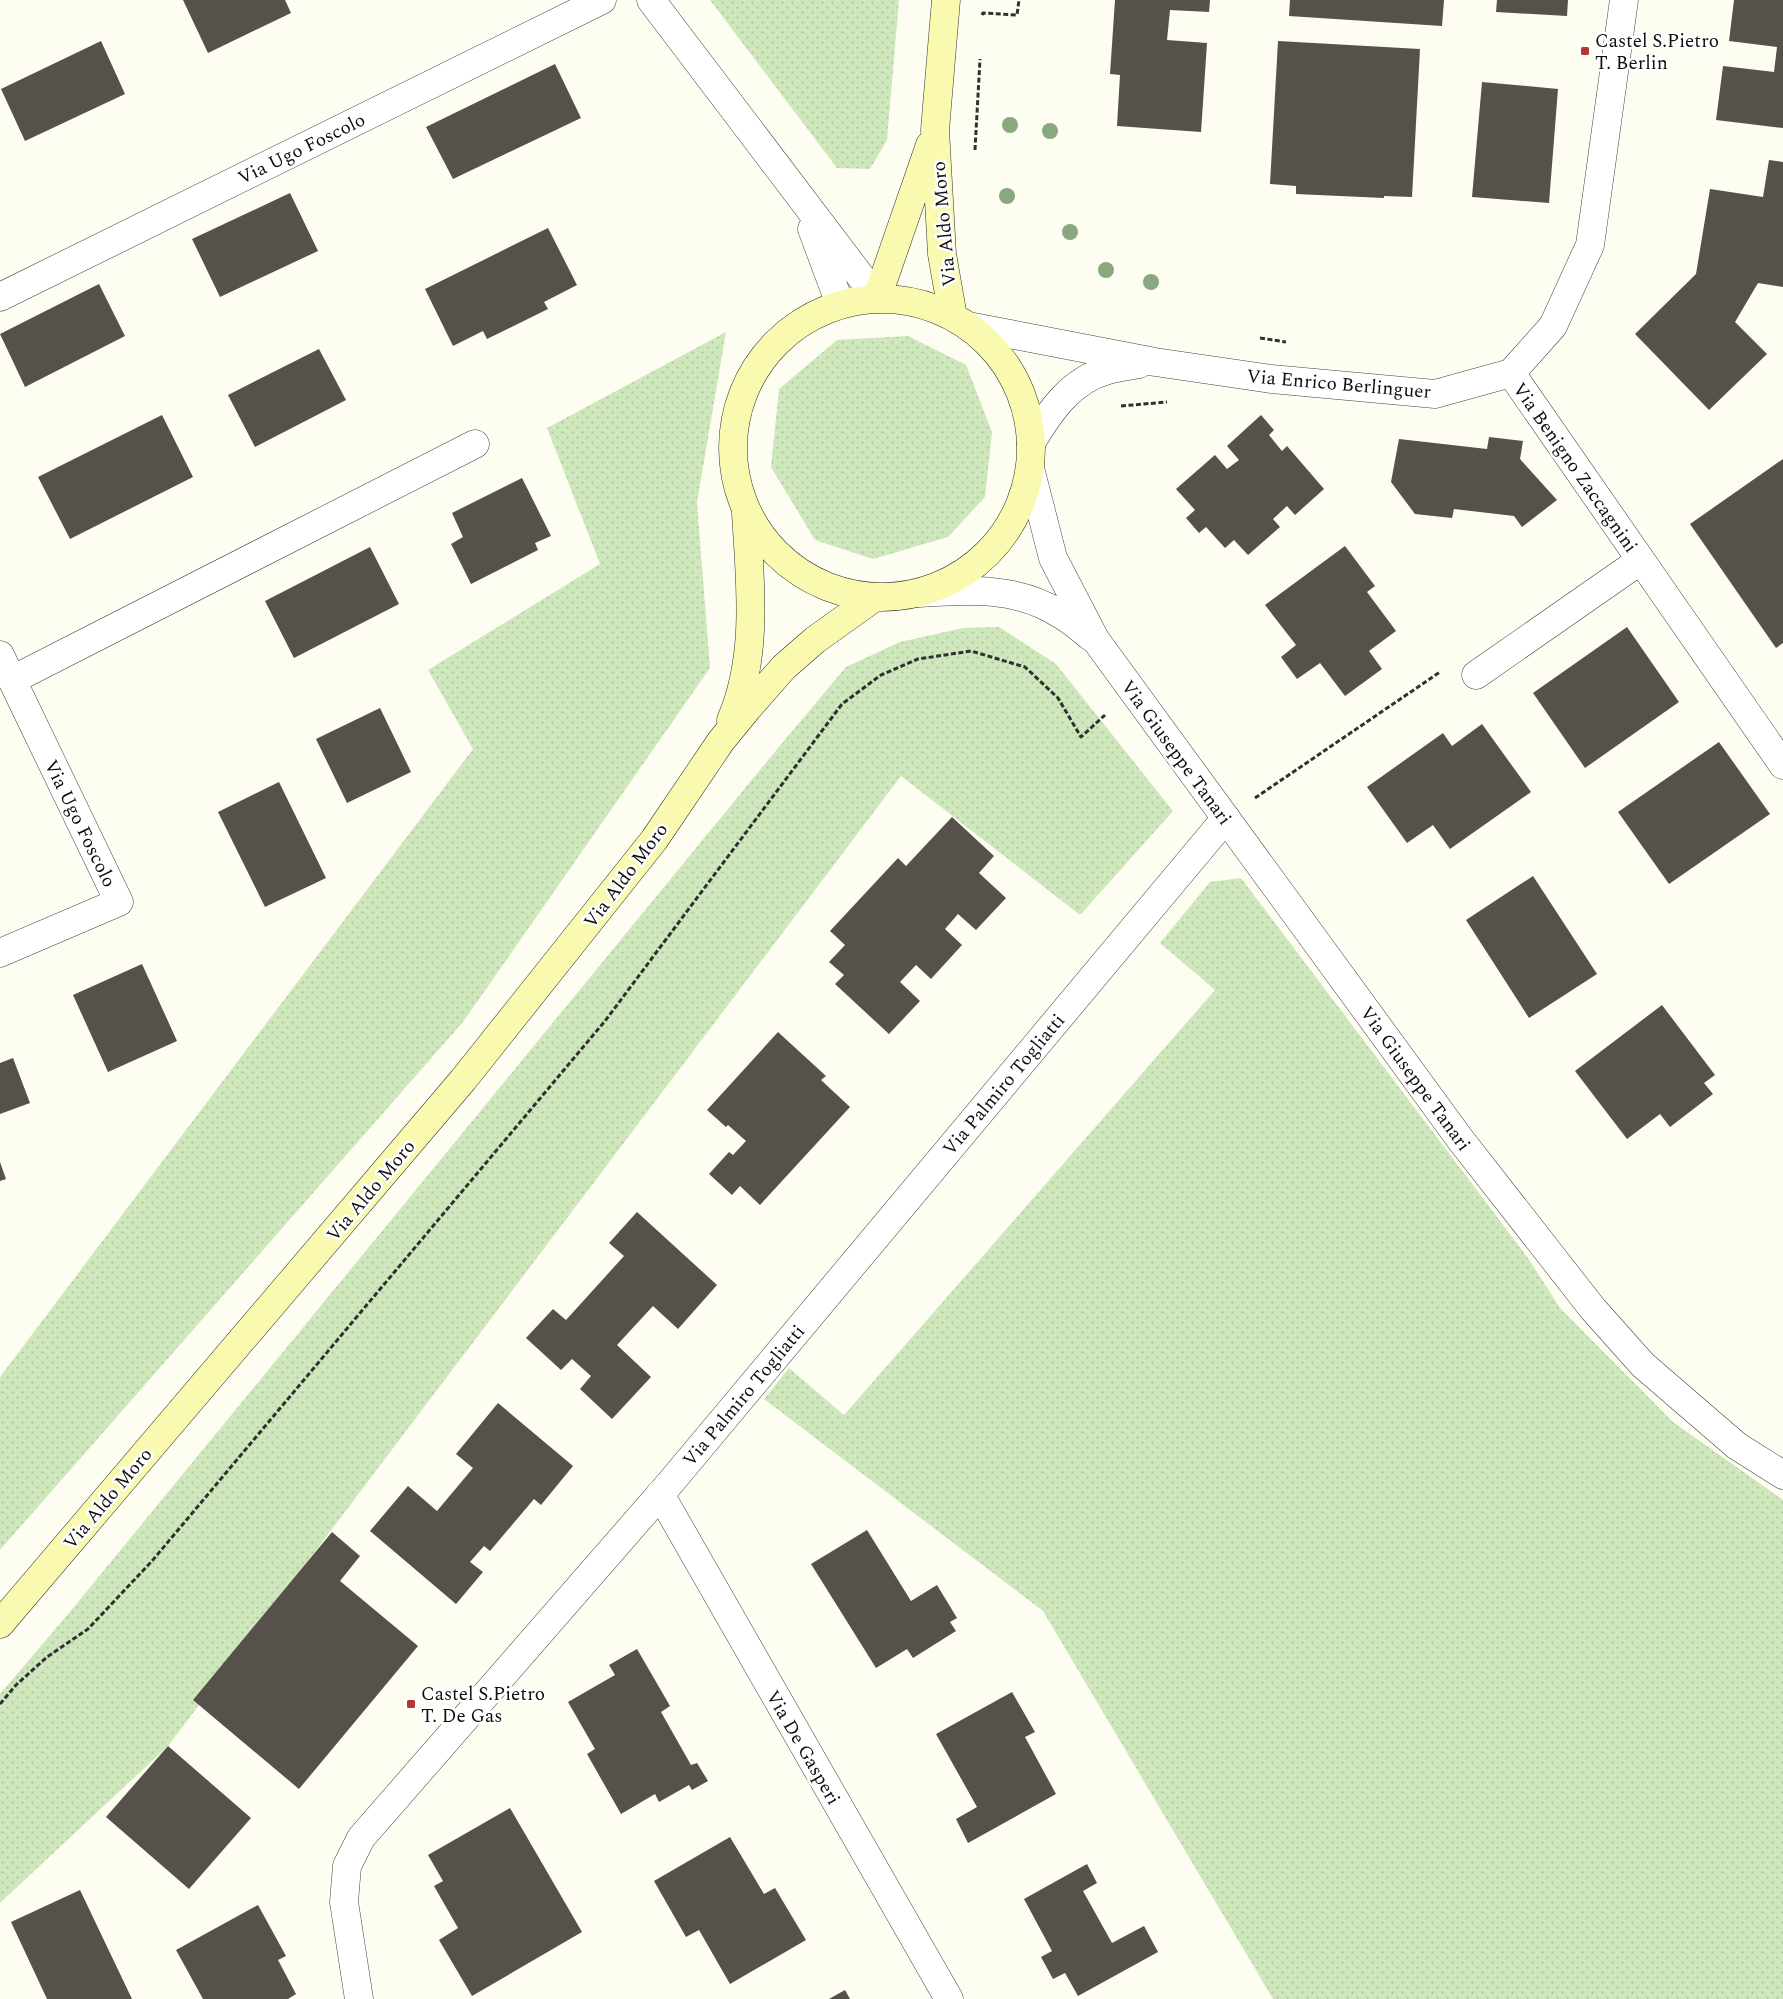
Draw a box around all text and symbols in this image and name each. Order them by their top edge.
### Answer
place label: Castel S.Pietro T. Berlin [1595,27,1719,78]
marker: Castel S.Pietro T. Berlin [1579,45,1591,57]
street label: Via Ugo Foscolo [233,106,370,193]
street label: Via Aldo Moro [925,160,964,288]
street label: Via Enrico Berlinguer [1246,362,1433,407]
street label: Via Benigno Zaccagnini [1505,377,1645,559]
street label: Via Giuseppe Tanari [1113,674,1238,832]
street label: Via Ugo Foscolo [36,755,123,892]
street label: Via Aldo Moro [577,817,676,935]
street label: Via Giuseppe Tanari [1352,1000,1477,1158]
street label: Via Palmiro Togliatti [936,1008,1072,1162]
street label: Via Aldo Moro [320,1134,423,1248]
street label: Via Palmiro Togliatti [676,1319,812,1473]
street label: Via Aldo Moro [57,1442,160,1556]
place label: Castel S.Pietro T. De Gas [421,1680,545,1731]
street label: Via De Gasperi [758,1685,847,1811]
marker: Castel S.Pietro T. De Gas [405,1698,417,1710]

